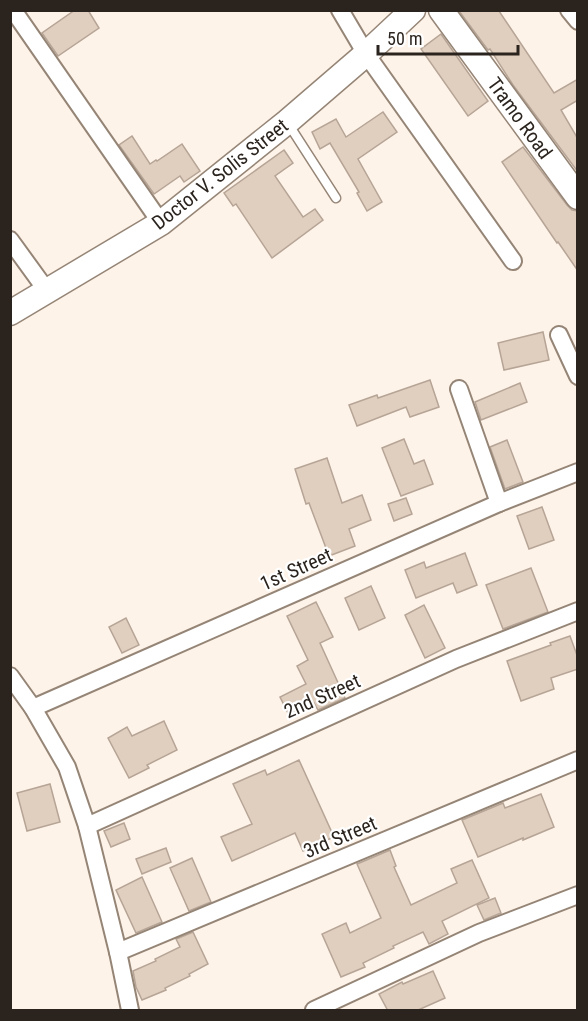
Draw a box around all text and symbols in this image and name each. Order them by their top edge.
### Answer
scale bar [378,18,518,56]
text: 50 m [387,28,422,49]
street label: Tramo Road [482,73,558,163]
street label: Doctor V. Solis Street [147,113,293,235]
street label: 1st Street [256,542,336,595]
street label: 2nd Street [280,669,364,723]
street label: 3rd Street [300,811,380,863]

